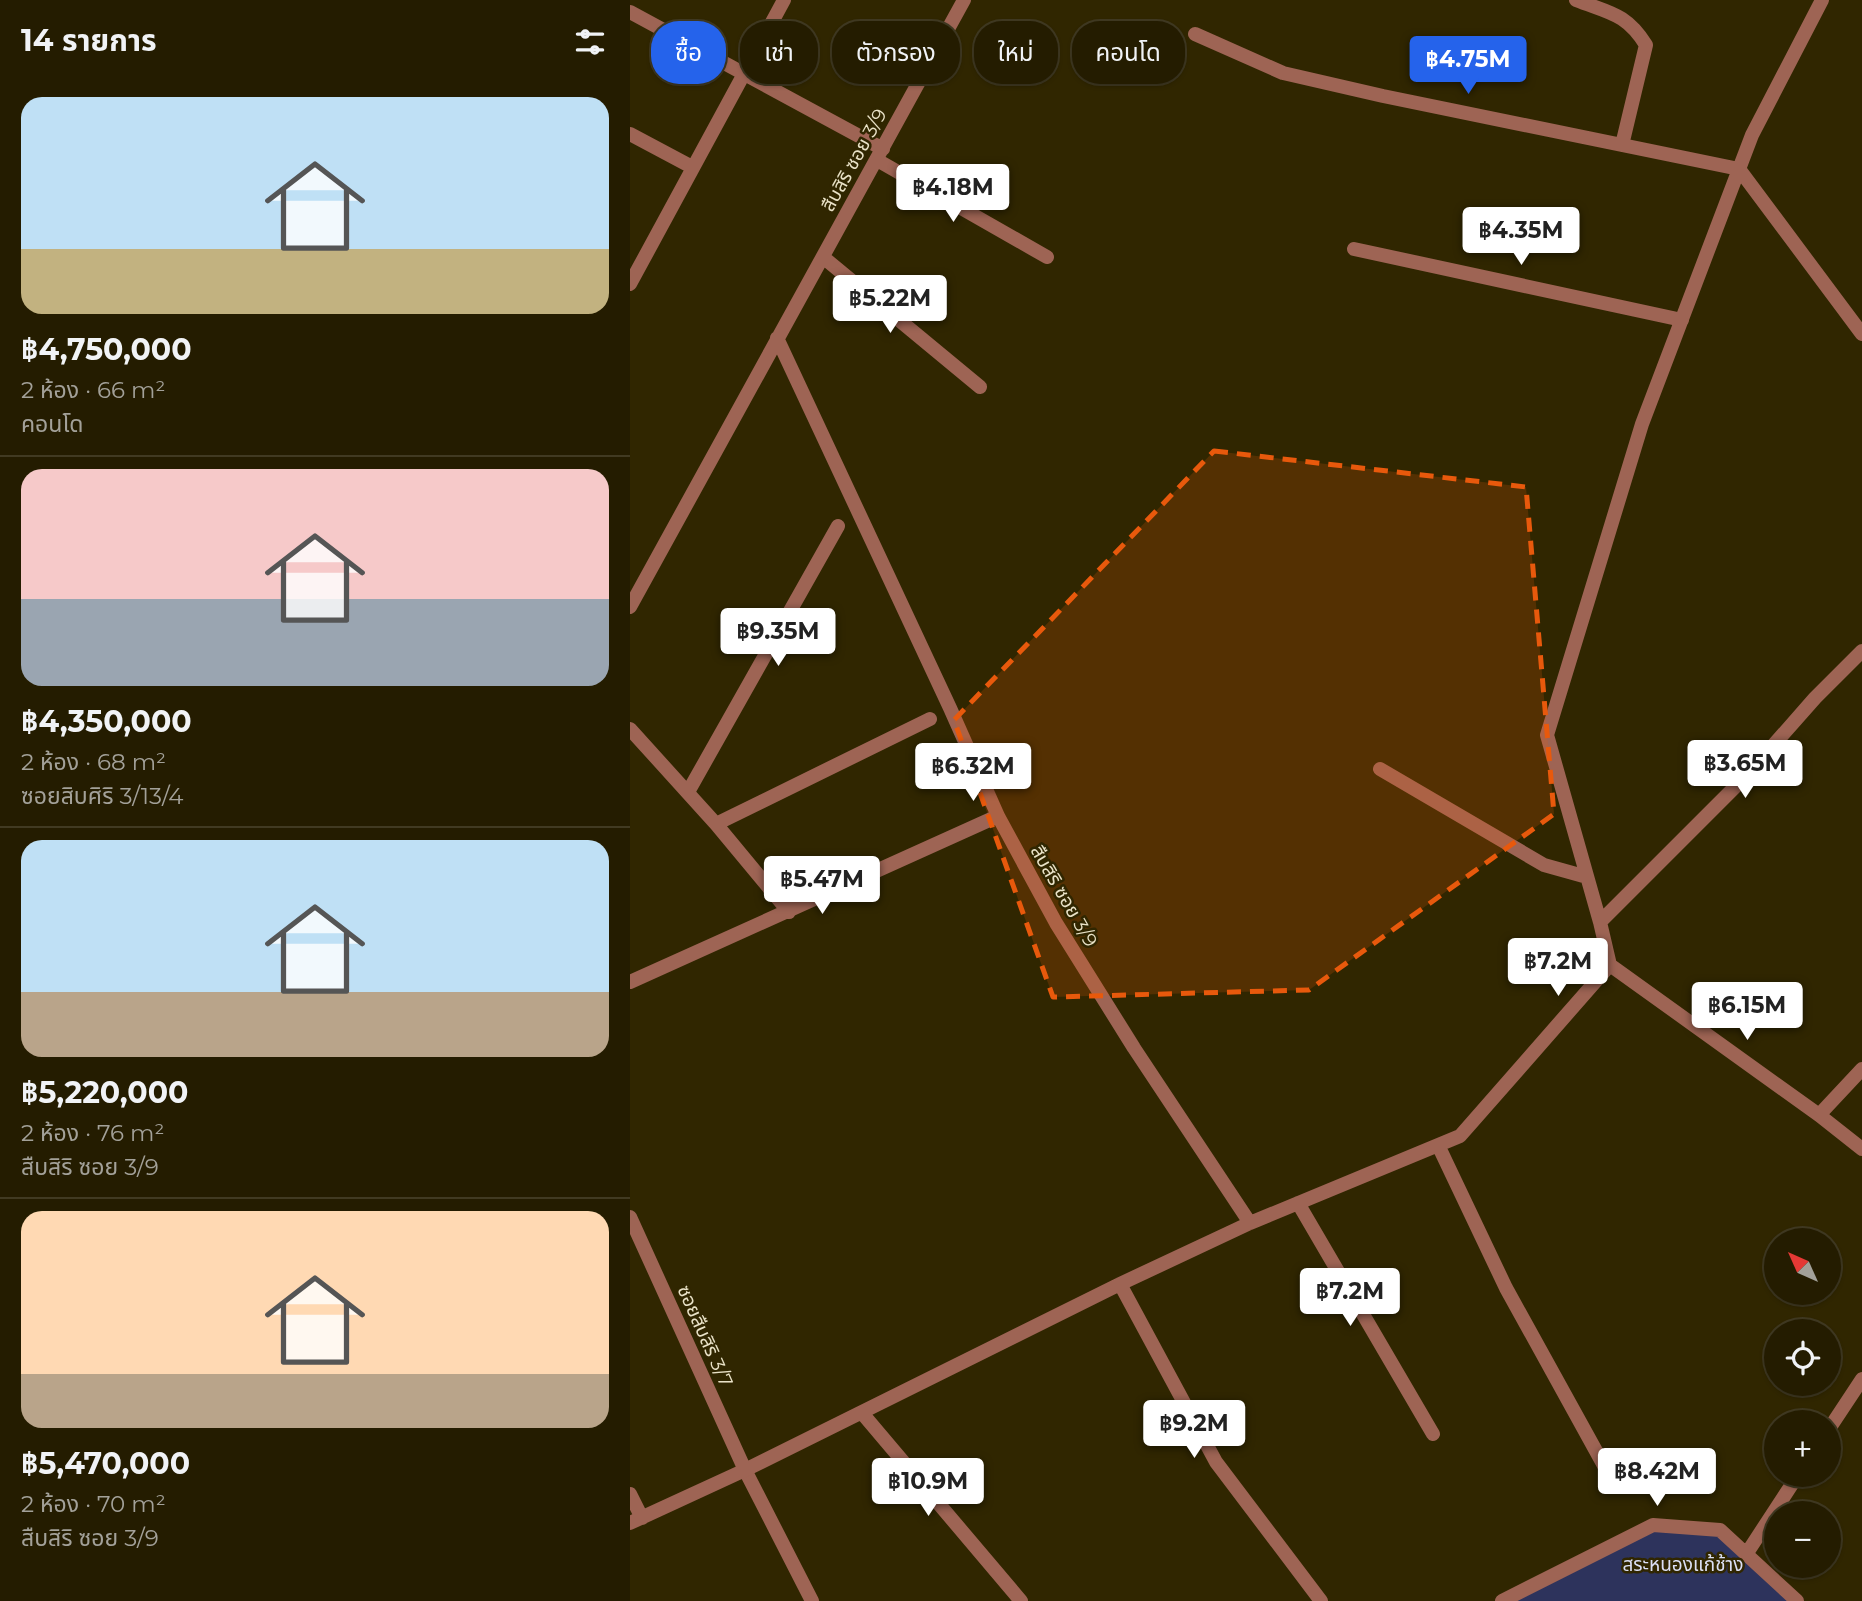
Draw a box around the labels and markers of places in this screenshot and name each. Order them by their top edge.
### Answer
pin: ฿4.75M [1411,36,1525,96]
pin: ฿4.18M [896,164,1010,224]
pin: ฿4.35M [1464,208,1578,267]
pin: ฿5.22M [833,276,947,335]
pin: ฿9.35M [721,608,835,668]
pin: ฿3.65M [1688,740,1802,800]
pin: ฿6.32M [916,744,1030,803]
pin: ฿5.47M [765,856,879,916]
pin: ฿7.2M [1509,939,1607,998]
pin: ฿6.15M [1690,982,1804,1042]
pin: ฿7.2M [1301,1268,1399,1328]
pin: ฿9.2M [1145,1400,1243,1460]
pin: ฿8.42M [1600,1448,1714,1508]
pin: ฿10.9M [871,1458,985,1518]

